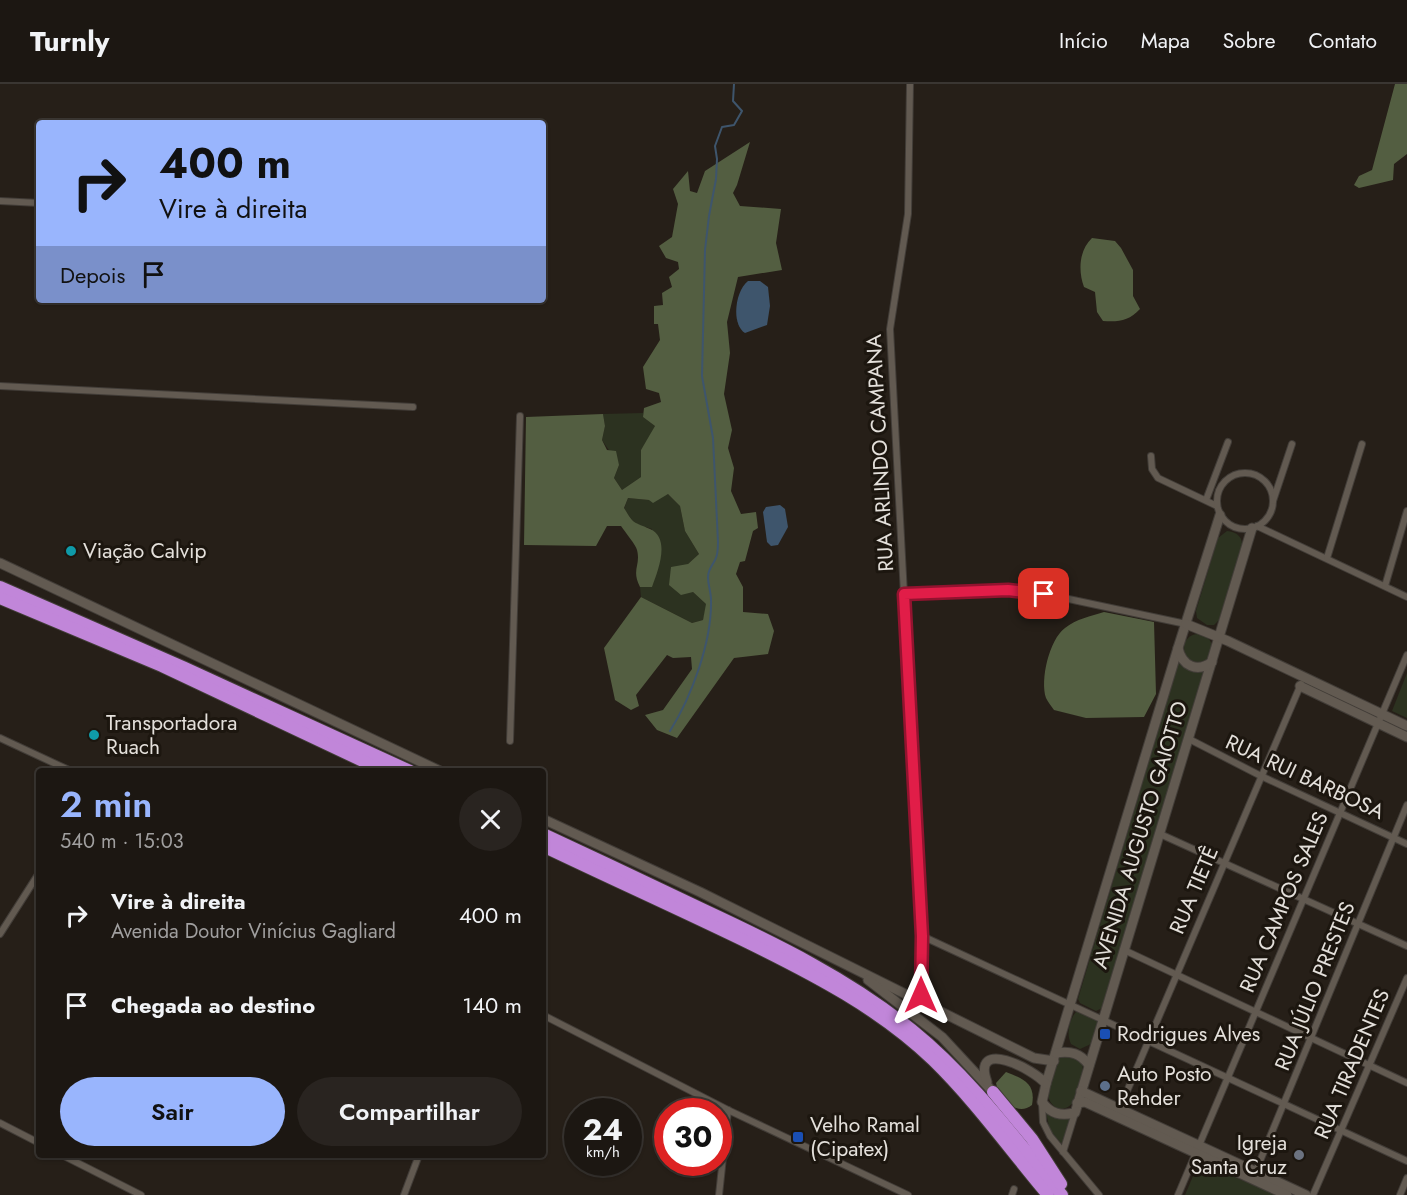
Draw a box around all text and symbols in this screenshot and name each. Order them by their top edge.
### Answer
text: Turnly [30,21,109,62]
text: Início [1059,26,1108,56]
text: Mapa [1141,26,1190,56]
text: Sobre [1223,26,1275,56]
text: Contato [1308,26,1377,56]
text: 400 m [159,133,291,194]
icon: right [60,144,138,222]
text: Vire à direita [159,189,308,228]
icon: arrive [137,258,170,291]
text: Depois [60,259,125,291]
street label: RUA ARLINDO CAMPANA [859,333,901,572]
place label: Viação Calvip [83,536,206,566]
marker: Viação Calvip [64,544,78,558]
pin [1018,568,1069,619]
icon: arrive [1027,577,1060,610]
street label: AVENIDA AUGUSTO GAIOTTO [1085,698,1195,972]
place label: Transportadora Ruach [106,708,237,762]
street label: RUA RUI BARBOSA [1221,727,1389,827]
marker: Transportadora Ruach [87,728,101,742]
text: 2 min [60,778,152,830]
button: close [459,788,522,851]
street label: RUA CAMPOS SALES [1232,807,1336,997]
text: 540 m · 15:03 [60,827,184,856]
street label: RUA TIETÊ [1162,841,1226,939]
text: Vire à direita [111,885,246,917]
street label: RUA JÚLIO PRESTES [1267,897,1363,1075]
icon: right [60,899,93,932]
text: 400 m [459,899,522,931]
text: Avenida Doutor Vinícius Gagliard [111,917,396,946]
position arrow [889,963,953,1027]
street label: RUA TIRADENTES [1307,984,1397,1144]
icon: arrive [60,989,93,1022]
text: Chegada ao destino [111,989,315,1021]
text: 140 m [462,989,522,1021]
place label: Rodrigues Alves [1117,1019,1260,1049]
marker: Rodrigues Alves [1098,1027,1112,1041]
place label: Auto Posto Rehder [1117,1059,1212,1113]
button: Sair [60,1077,285,1146]
button: Compartilhar [297,1077,522,1146]
marker: Auto Posto Rehder [1098,1079,1112,1093]
speed limit sign: 30 [654,1098,732,1176]
text: 24 [583,1108,623,1151]
place label: Velho Ramal (Cipatex) [810,1110,920,1164]
place label: Igreja Santa Cruz [1191,1128,1287,1182]
marker: Velho Ramal (Cipatex) [791,1130,805,1144]
text: km/h [586,1141,620,1163]
marker: Igreja Santa Cruz [1292,1148,1306,1162]

